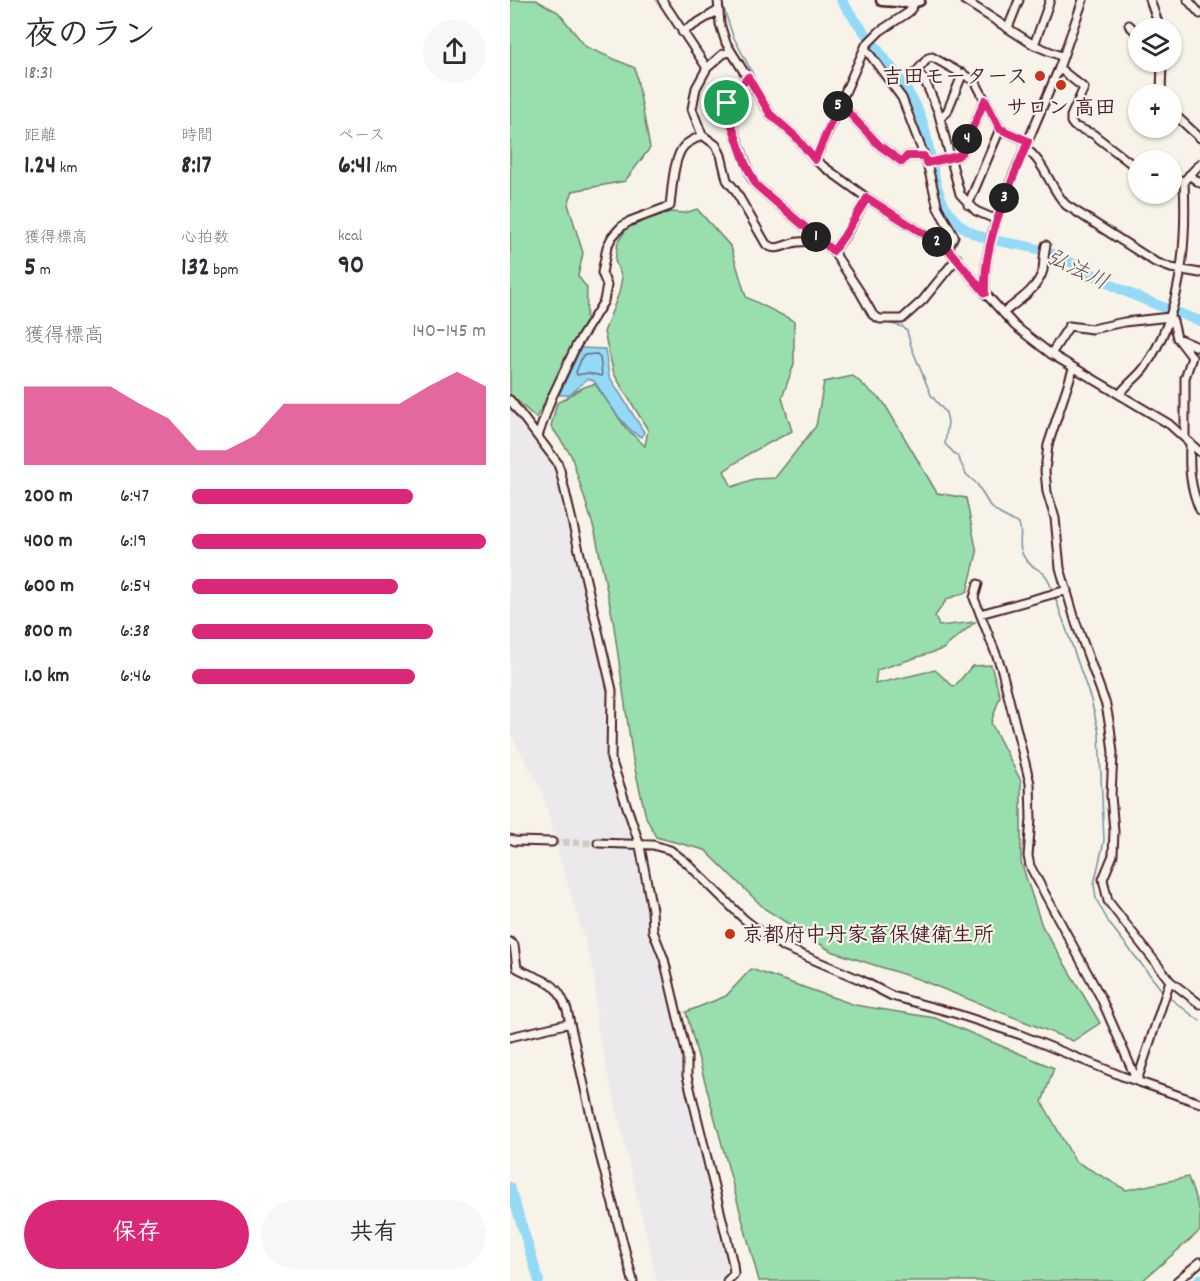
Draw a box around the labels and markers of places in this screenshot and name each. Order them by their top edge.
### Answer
place label: 吉田モータース [882,64,1028,94]
marker: 吉田モータース [1033,69,1047,83]
pin [701,77,752,128]
marker: サロン 高田 [1054,78,1068,92]
pin: 5 [823,91,853,121]
place label: サロン 高田 [1006,95,1116,125]
pin: 4 [952,124,982,154]
pin: 3 [989,183,1019,213]
pin: 1 [801,222,831,252]
pin: 2 [922,227,952,257]
place label: 京都府中丹家畜保健衛生所 [742,922,994,952]
marker: 京都府中丹家畜保健衛生所 [723,927,737,941]

